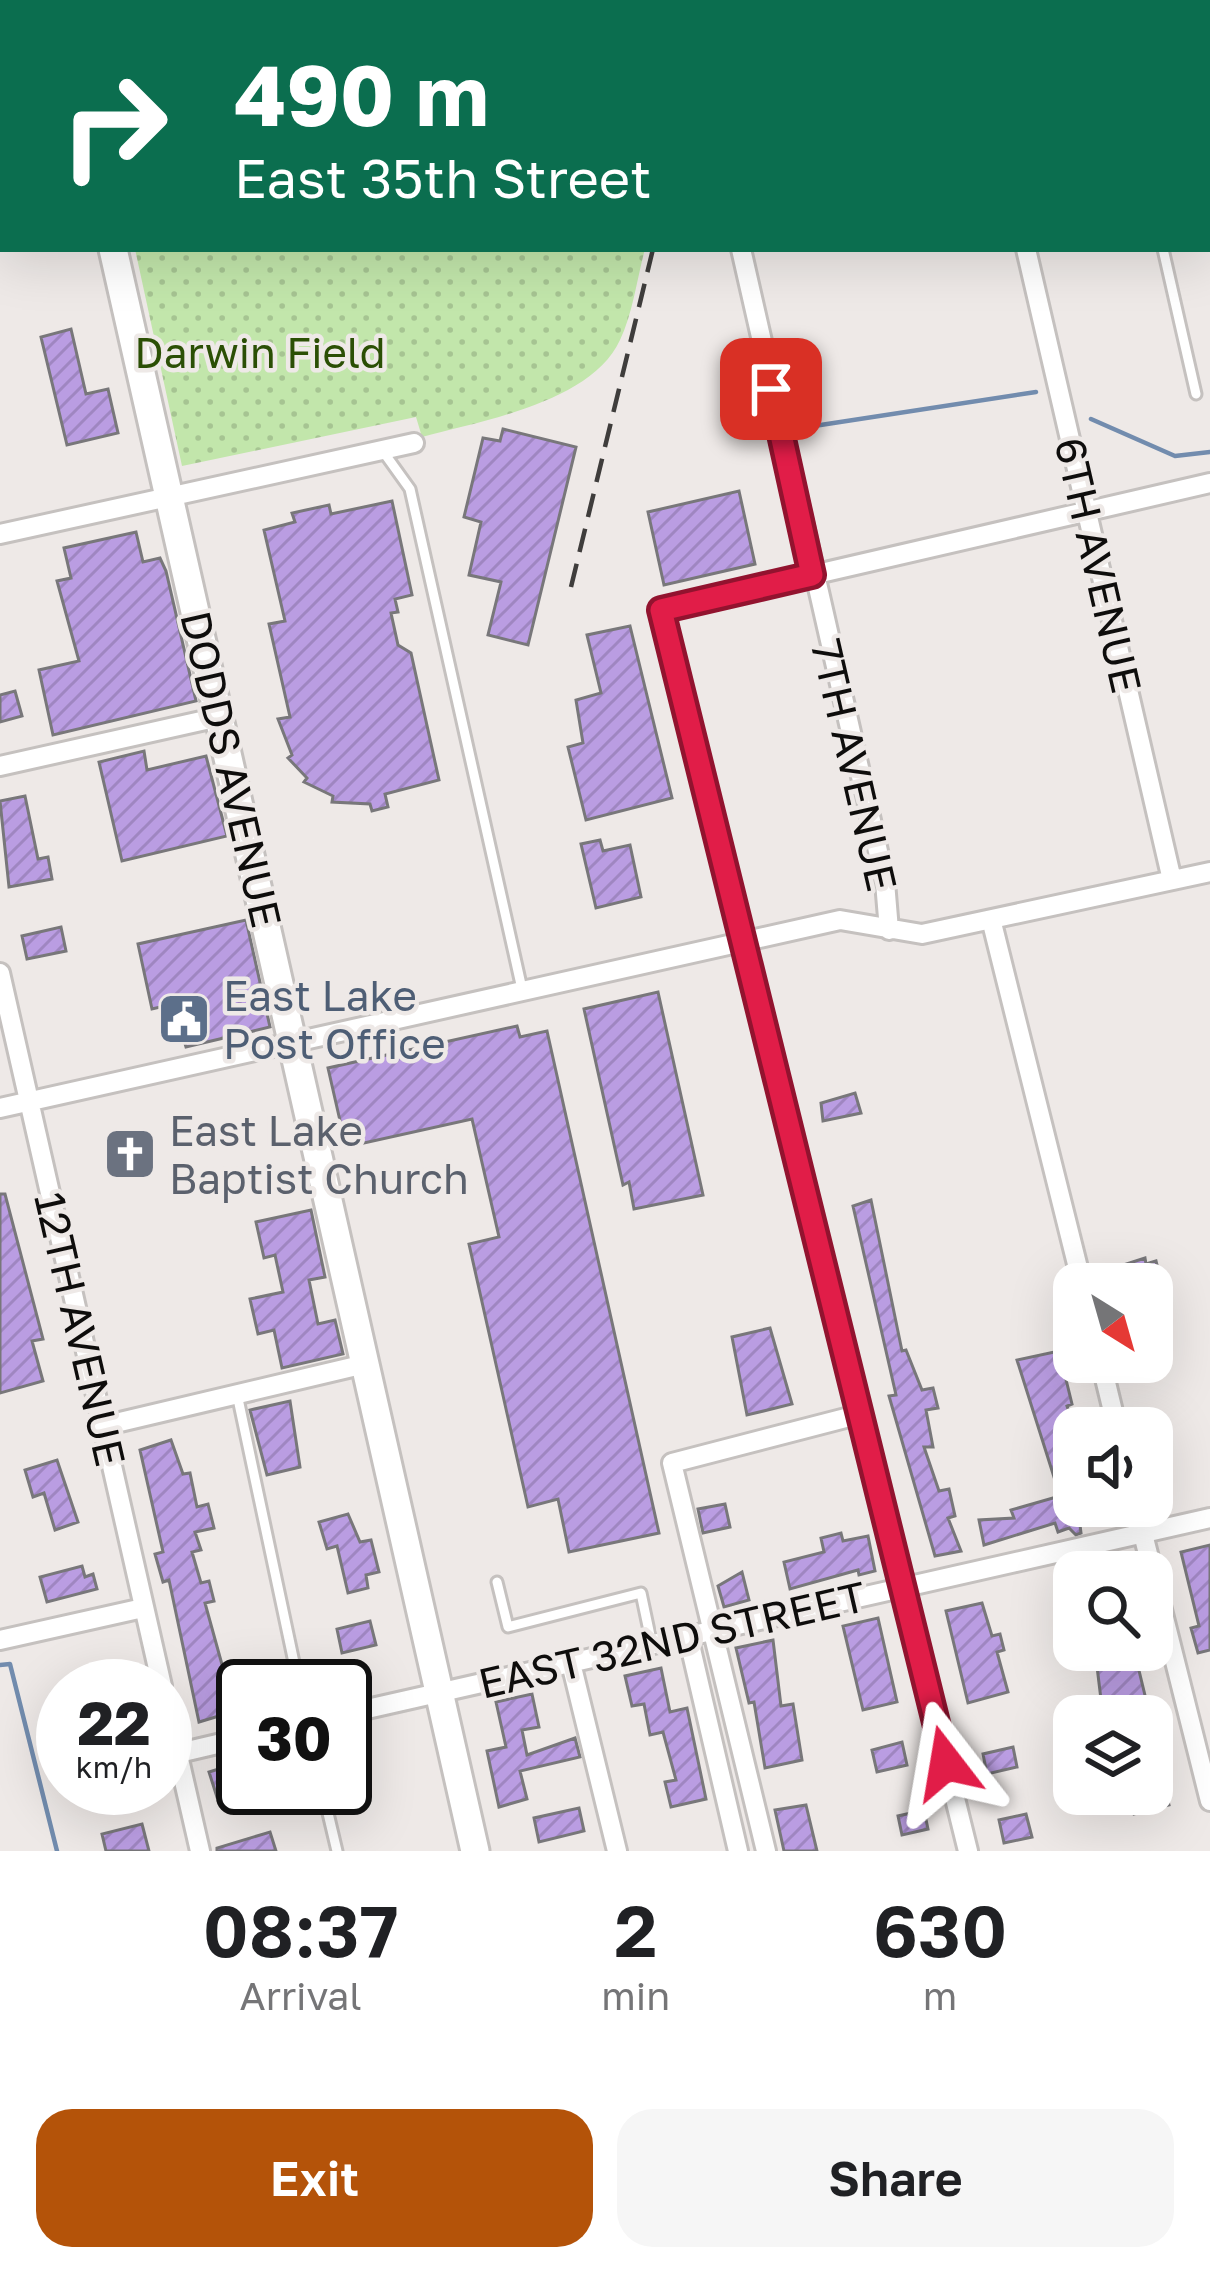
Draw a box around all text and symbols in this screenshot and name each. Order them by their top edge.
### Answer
text: 490 m [234,44,489,144]
icon: right [36,48,192,204]
text: East 35th Street [234,145,652,210]
park label: Darwin Field [134,327,386,377]
pin [720,338,822,440]
icon: arrive [738,356,804,422]
street label: 6TH AVENUE [1045,433,1153,697]
street label: DODDS AVENUE [171,606,293,932]
street label: 7TH AVENUE [802,634,908,896]
place label: East Lake Post Office [223,970,446,1068]
public building icon: East Lake Post Office [156,991,212,1047]
place label: East Lake Baptist Church [169,1105,469,1203]
church icon: East Lake Baptist Church [102,1126,158,1182]
street label: 12TH AVENUE [25,1187,137,1471]
north arrow [1053,1263,1173,1383]
map controls [1053,1263,1173,1815]
button: sound [1053,1407,1173,1527]
button: search [1053,1551,1173,1671]
street label: EAST 32ND STREET [474,1570,870,1708]
speed limit sign: 30 [216,1659,372,1815]
text: 22 [77,1686,151,1758]
button: layers [1053,1695,1173,1815]
position arrow [883,1700,1009,1826]
text: km/h [76,1749,152,1785]
text: 08:37 [203,1886,399,1973]
text: 2 [614,1886,657,1973]
text: 630 [873,1886,1007,1973]
text: Arrival [240,1972,362,2019]
text: min [601,1972,670,2019]
text: m [923,1972,957,2019]
button: Exit [36,2109,593,2247]
button: Share [617,2109,1174,2247]

